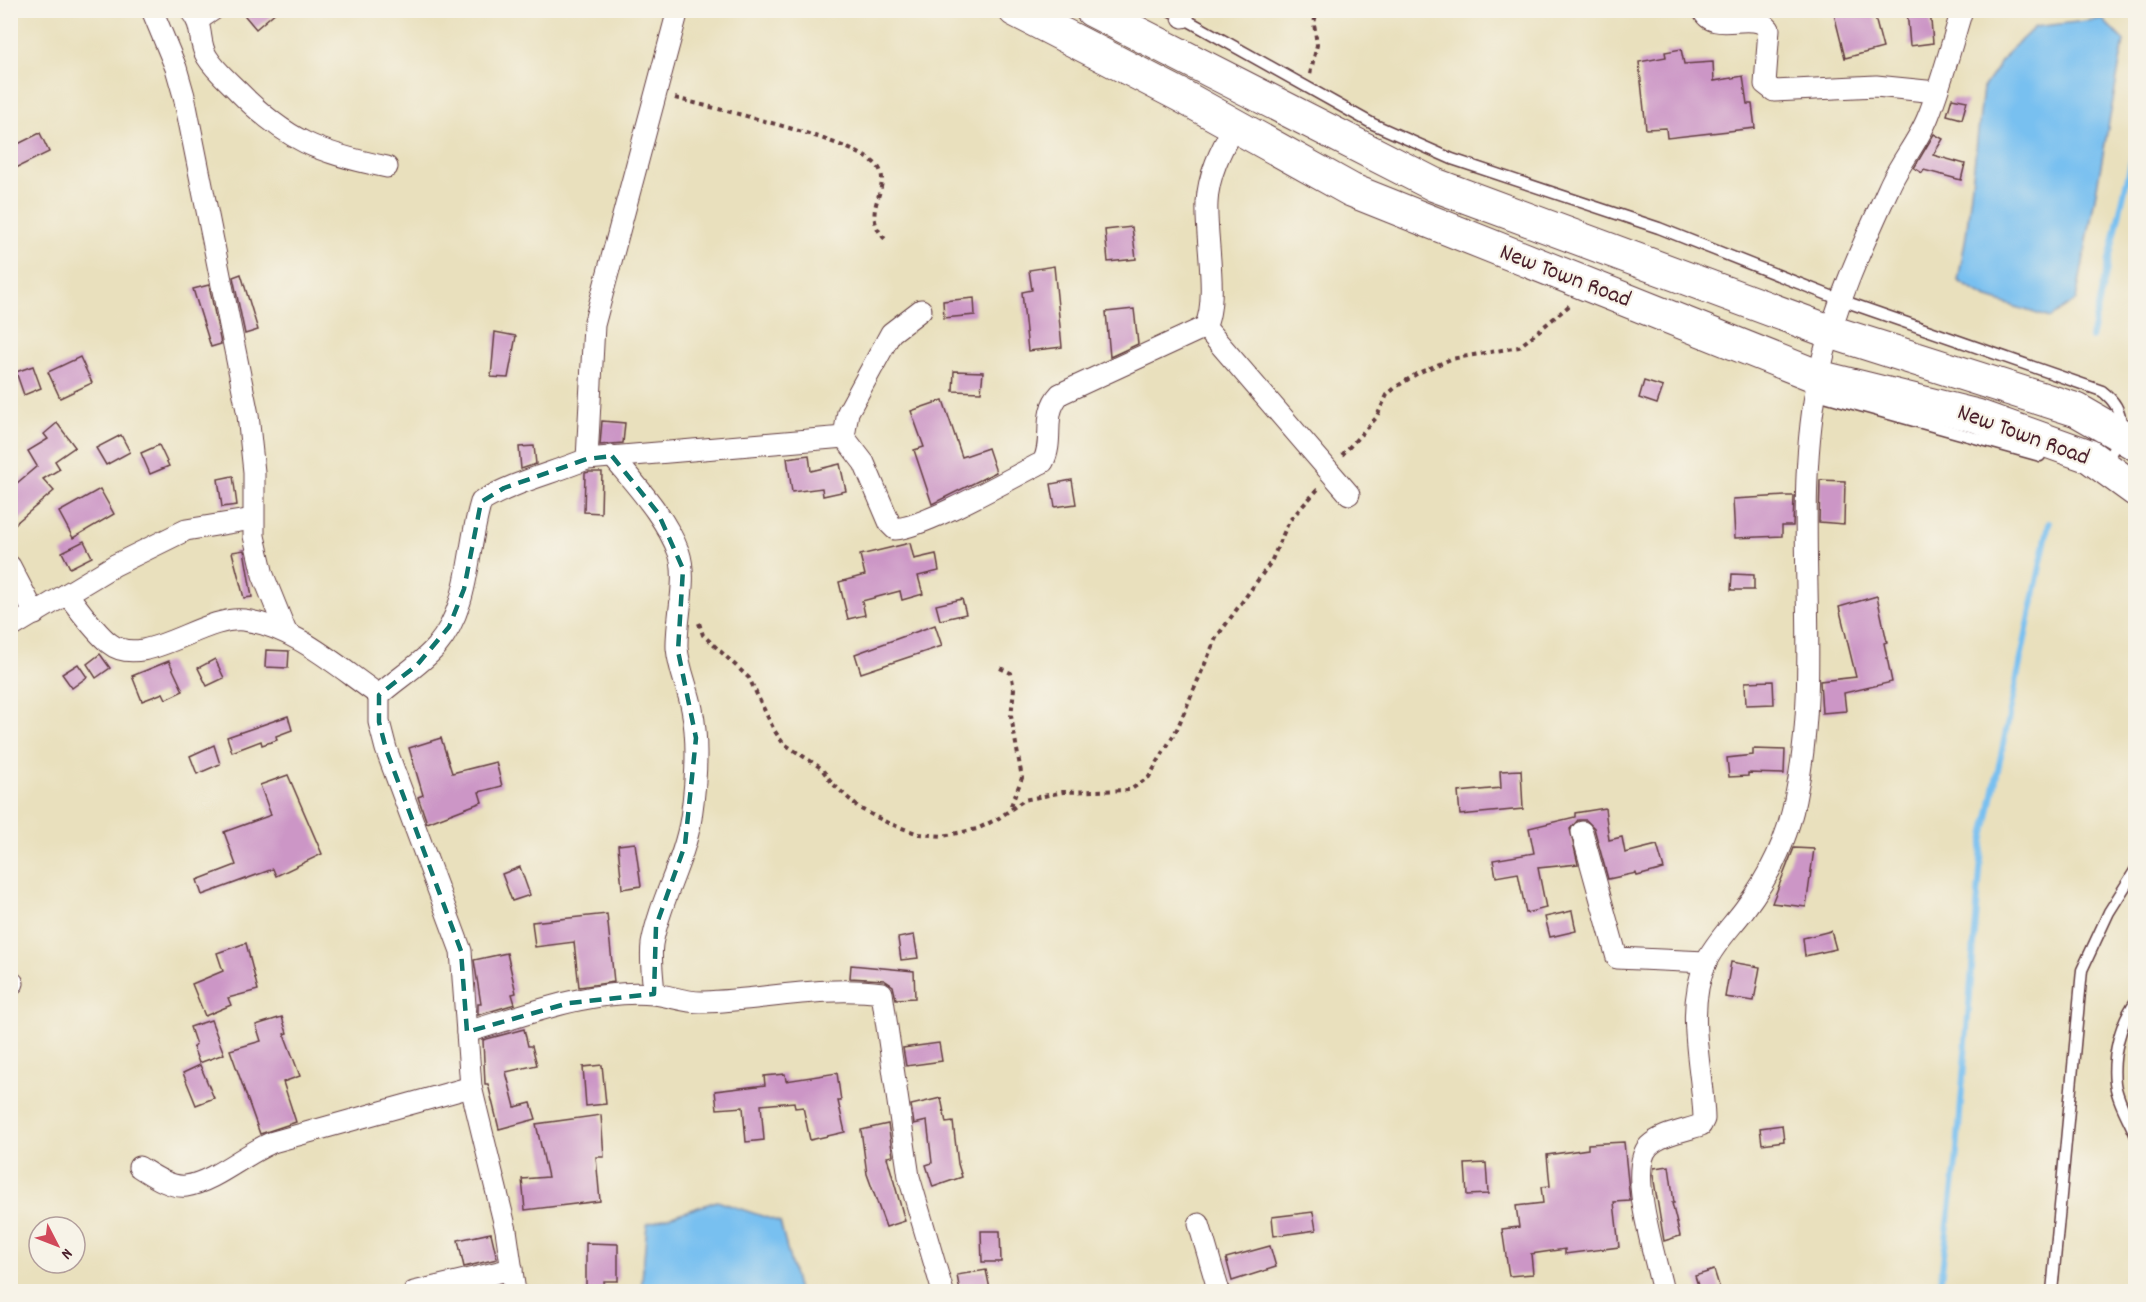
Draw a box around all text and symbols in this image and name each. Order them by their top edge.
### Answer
street label: New Town Road [1494,236,1636,318]
street label: New Town Road [1952,396,2094,476]
north arrow [27,1215,87,1275]
text: N [55,1243,77,1264]

